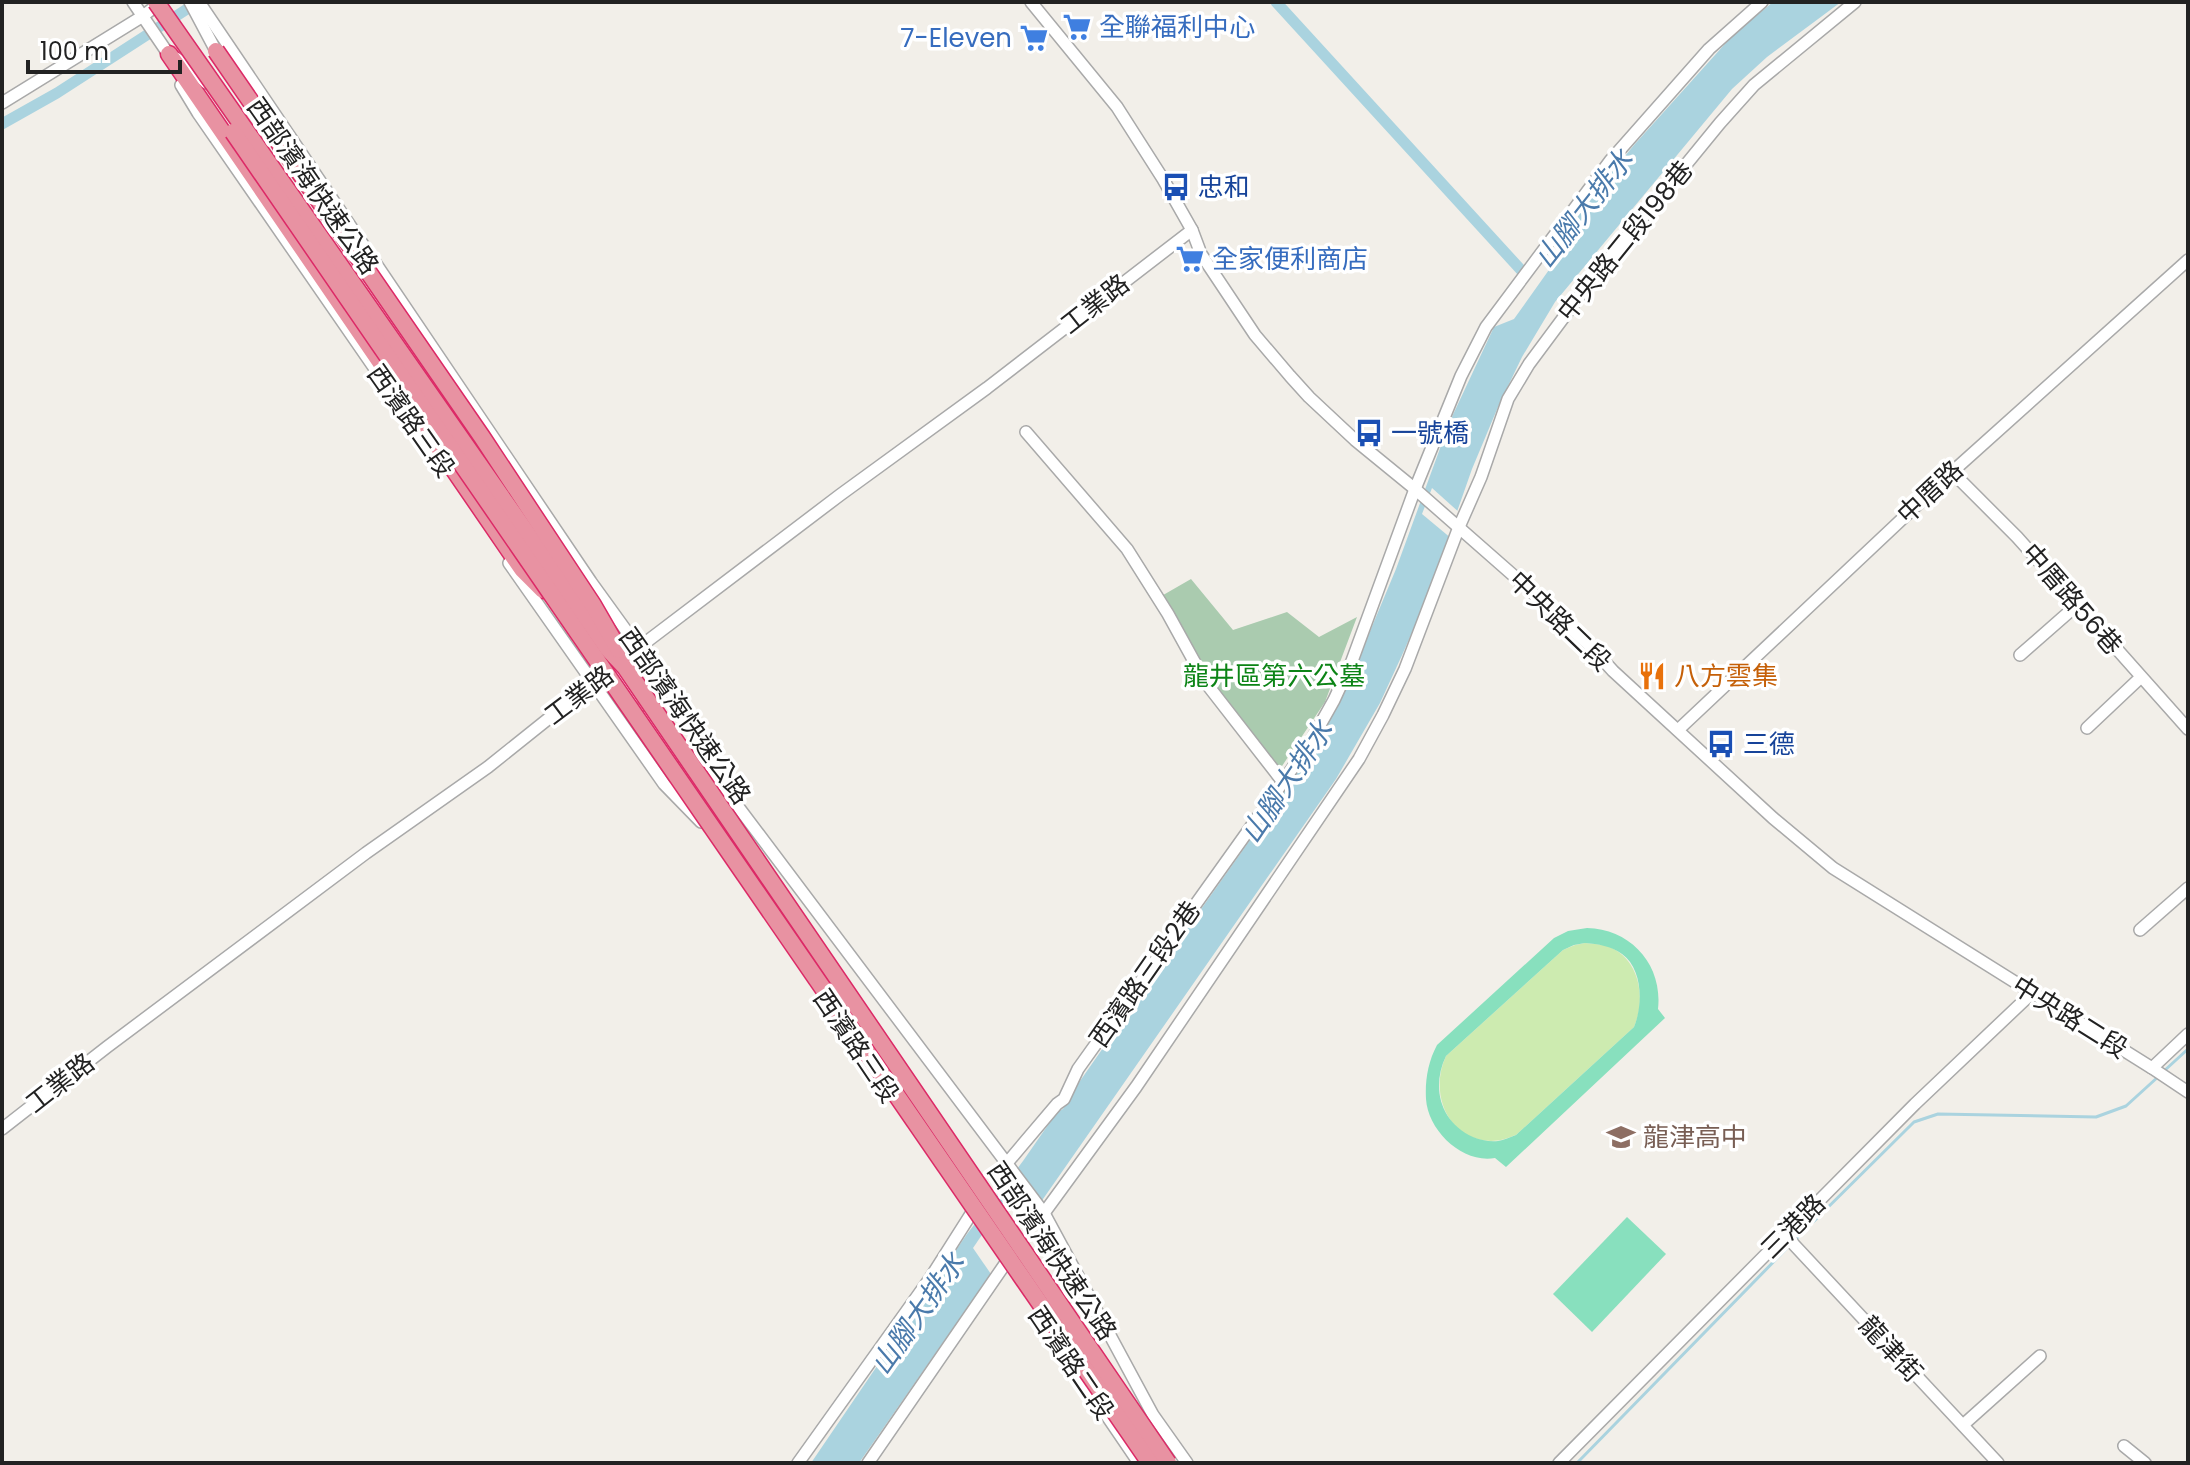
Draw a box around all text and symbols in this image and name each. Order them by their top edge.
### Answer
place label: 全聯福利中心 [1099,9,1255,45]
supermarket icon: 全聯福利中心 [1062,12,1092,42]
place label: 7-Eleven [900,20,1012,56]
supermarket icon: 7-Eleven [1019,23,1049,53]
scale bar [28,24,180,74]
text: 100 m [40,35,109,68]
street label: 西部濱海快速公路 [239,90,387,282]
water label: 山腳大排水 [1526,140,1644,276]
street label: 中央路二段198巷 [1549,153,1701,329]
place label: 忠和 [1198,169,1250,205]
bus stop icon: 忠和 [1161,172,1191,202]
place label: 全家便利商店 [1212,241,1368,277]
supermarket icon: 全家便利商店 [1175,244,1205,274]
street label: 工業路 [1053,266,1137,342]
street label: 西濱路三段 [359,357,463,485]
place label: 一號橋 [1391,415,1469,451]
bus stop icon: 一號橋 [1354,418,1384,448]
street label: 中厝路 [1889,452,1971,532]
street label: 中厝路56巷 [2014,536,2130,662]
street label: 中央路二段 [1501,563,1619,679]
street label: 西部濱海快速公路 [611,620,759,812]
street label: 工業路 [537,657,621,733]
park label: 龍井區第六公墓 [1183,658,1365,694]
place label: 八方雲集 [1674,658,1778,694]
restaurant icon: 八方雲集 [1637,661,1667,691]
water label: 山腳大排水 [1232,711,1343,851]
place label: 三德 [1743,726,1795,762]
bus stop icon: 三德 [1706,729,1736,759]
street label: 西濱路三段2巷 [1081,894,1209,1054]
street label: 中央路二段 [2005,967,2135,1067]
street label: 西濱路三段 [805,982,907,1110]
street label: 工業路 [18,1045,102,1121]
place label: 龍津高中 [1643,1119,1747,1155]
school or university icon: 龍津高中 [1606,1122,1636,1152]
street label: 西部濱海快速公路 [979,1155,1125,1347]
street label: 三港路 [1753,1186,1833,1266]
water label: 山腳大排水 [862,1244,975,1383]
street label: 西濱路二段 [1020,1299,1122,1427]
street label: 龍津街 [1851,1308,1931,1390]

